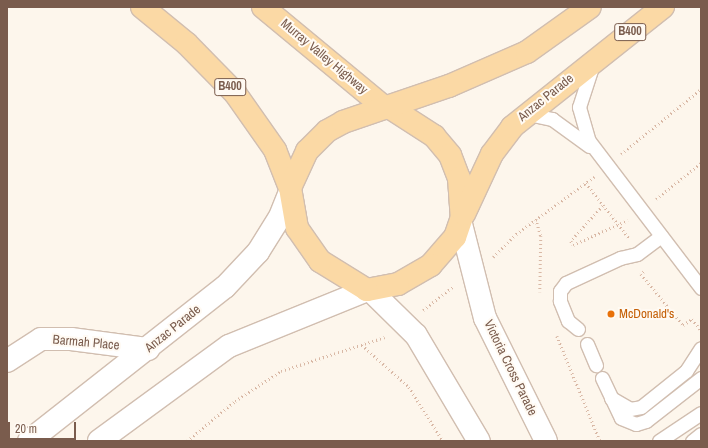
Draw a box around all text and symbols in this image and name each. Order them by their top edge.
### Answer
street label: Murray Valley Highway [277,16,371,98]
road number: B400 [614,22,646,42]
street label: Anzac Parade [515,71,577,125]
road number: B400 [214,77,246,97]
street label: Anzac Parade [142,302,204,356]
place label: McDonald's [619,306,674,322]
marker: McDonald's [606,309,616,319]
street label: Victoria Cross Parade [480,318,540,418]
street label: Barmah Place [52,332,120,354]
scale bar [10,414,78,440]
text: 20 m [15,421,37,437]

